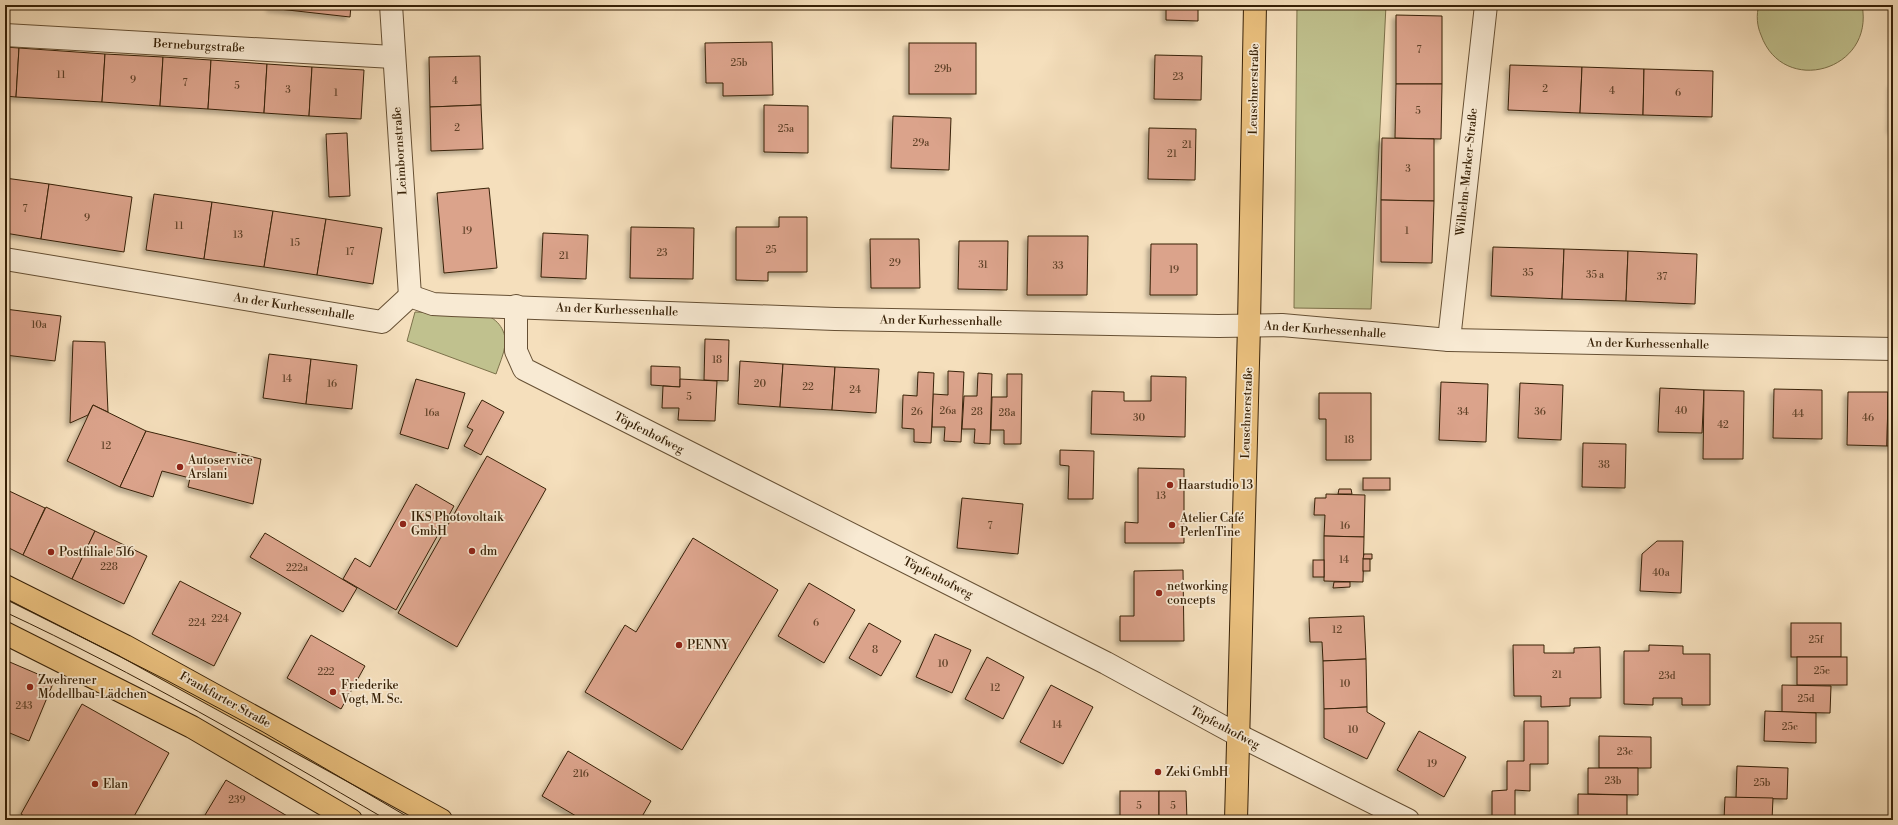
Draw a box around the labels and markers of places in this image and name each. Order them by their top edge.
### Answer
place label: Autoservice Arslani [187,453,253,482]
marker: Autoservice Arslani [175,462,185,472]
place label: Haarstudio 13 [1178,478,1254,493]
marker: Haarstudio 13 [1165,480,1175,490]
place label: IKS Photovoltaik GmbH [411,510,504,539]
place label: Atelier Café PerlenTine [1179,511,1244,540]
marker: IKS Photovoltaik GmbH [398,519,408,529]
marker: Atelier Café PerlenTine [1167,520,1177,530]
place label: dm [480,544,498,559]
place label: Postfiliale 516 [59,545,134,560]
marker: dm [467,546,477,556]
marker: Postfiliale 516 [46,547,56,557]
place label: networking concepts [1167,579,1229,608]
marker: networking concepts [1154,588,1164,598]
place label: PENNY [687,638,730,653]
marker: PENNY [674,640,684,650]
place label: Zwehrener Modellbau-Lädchen [38,673,147,702]
place label: Friederike Vogt, M. Sc. [340,678,403,707]
marker: Zwehrener Modellbau-Lädchen [25,682,35,692]
marker: Friederike Vogt, M. Sc. [328,687,338,697]
place label: Zeki GmbH [1166,765,1229,780]
marker: Zeki GmbH [1153,767,1163,777]
place label: Elan [103,777,128,792]
marker: Elan [90,779,100,789]

